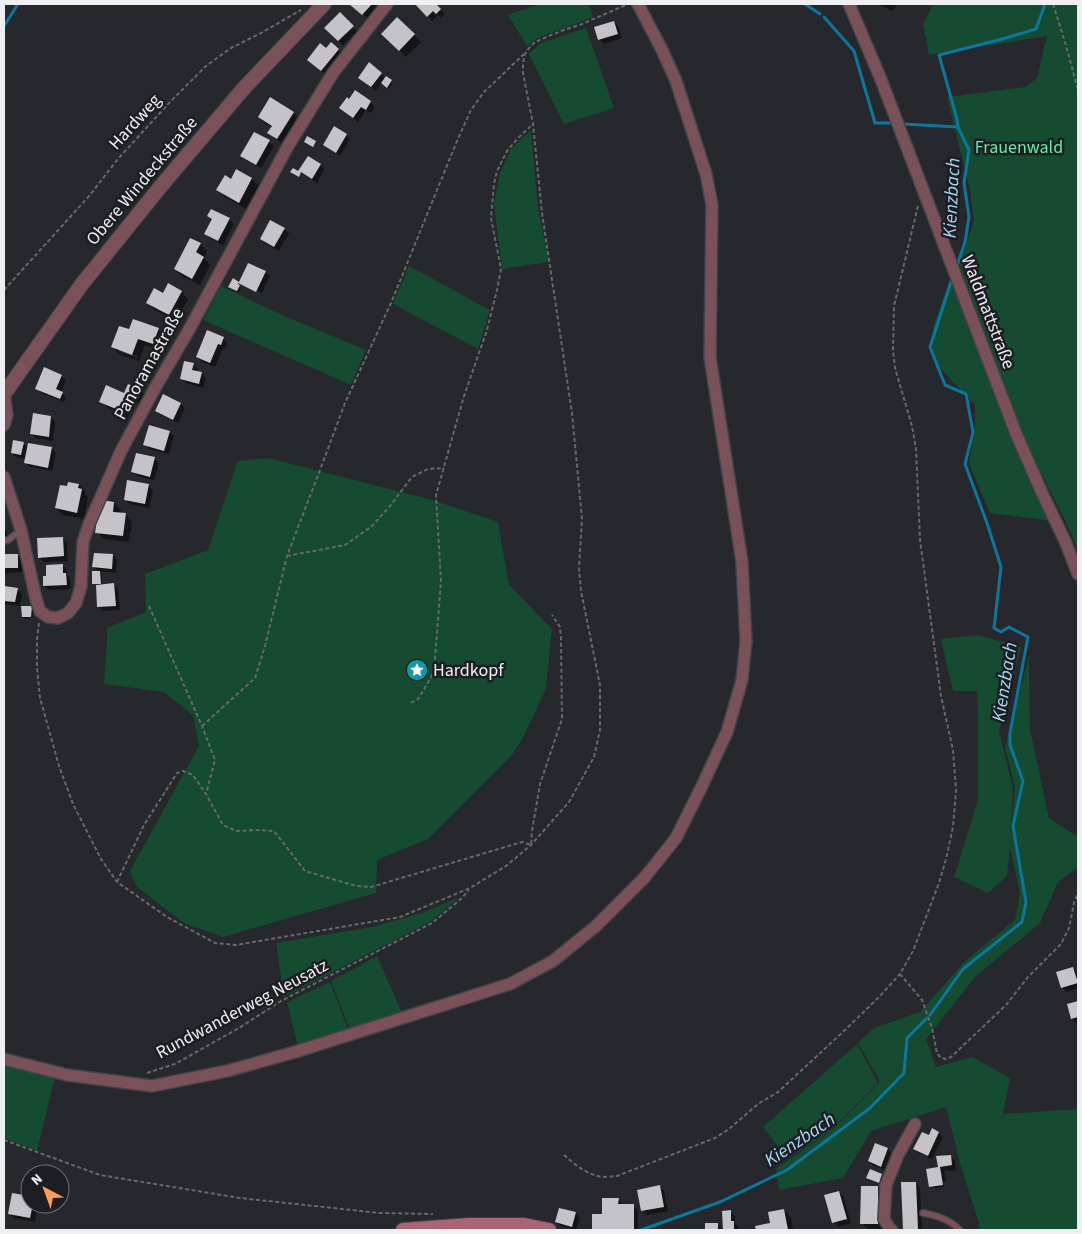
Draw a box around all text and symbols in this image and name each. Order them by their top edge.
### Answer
street label: Hardweg [103,89,167,155]
street label: Obere Windeckstraße [81,111,203,251]
park label: Frauenwald [975,135,1063,160]
water label: Kienzbach [936,157,968,239]
street label: Waldmattstraße [955,251,1021,373]
street label: Panoramastraße [108,303,190,424]
water label: Kienzbach [985,640,1025,724]
place icon: Hardkopf [405,658,429,682]
place label: Hardkopf [433,658,504,683]
street label: Rundwanderweg Neusatz [151,953,333,1065]
water label: Kienzbach [759,1106,841,1174]
north arrow [20,1164,70,1214]
text: N [27,1169,47,1191]

